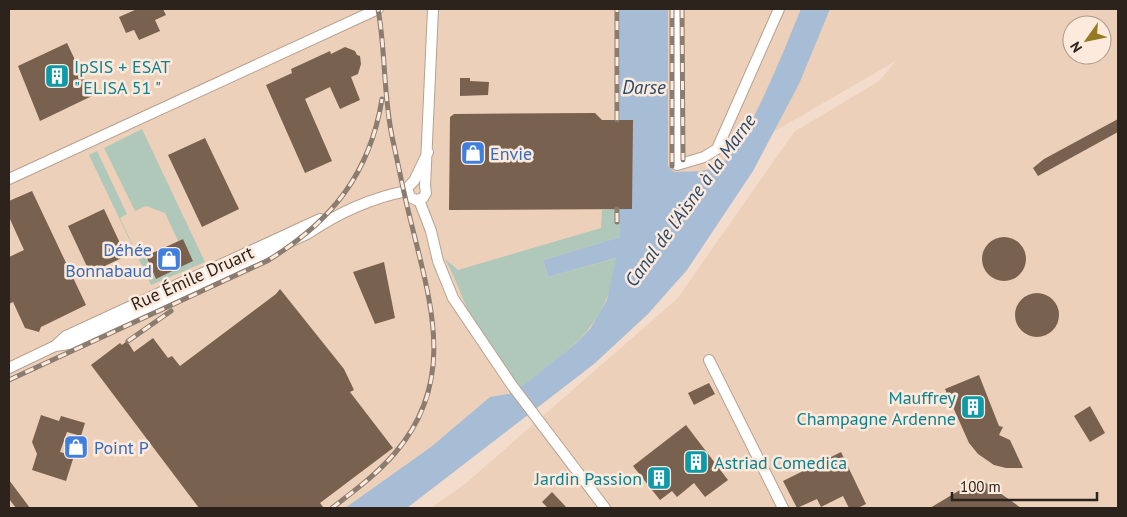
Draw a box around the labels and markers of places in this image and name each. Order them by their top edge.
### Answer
place label: IpSIS + ESAT " ELISA 51 " [74,55,171,99]
building icon: IpSIS + ESAT " ELISA 51 " [44,63,70,89]
shop icon: Envie [460,140,486,166]
place label: Envie [490,142,532,165]
place label: Déhée Bonnabaud [65,238,152,282]
shop icon: Déhée Bonnabaud [156,246,182,272]
place label: Mauffrey Champagne Ardenne [796,386,957,430]
building icon: Mauffrey Champagne Ardenne [960,394,986,420]
shop icon: Point P [63,434,89,460]
place label: Point P [94,436,149,459]
building icon: Astriad Comedica [683,449,709,475]
place label: Astriad Comedica [714,451,847,474]
building icon: Jardin Passion [646,465,672,491]
place label: Jardin Passion [534,467,642,490]

